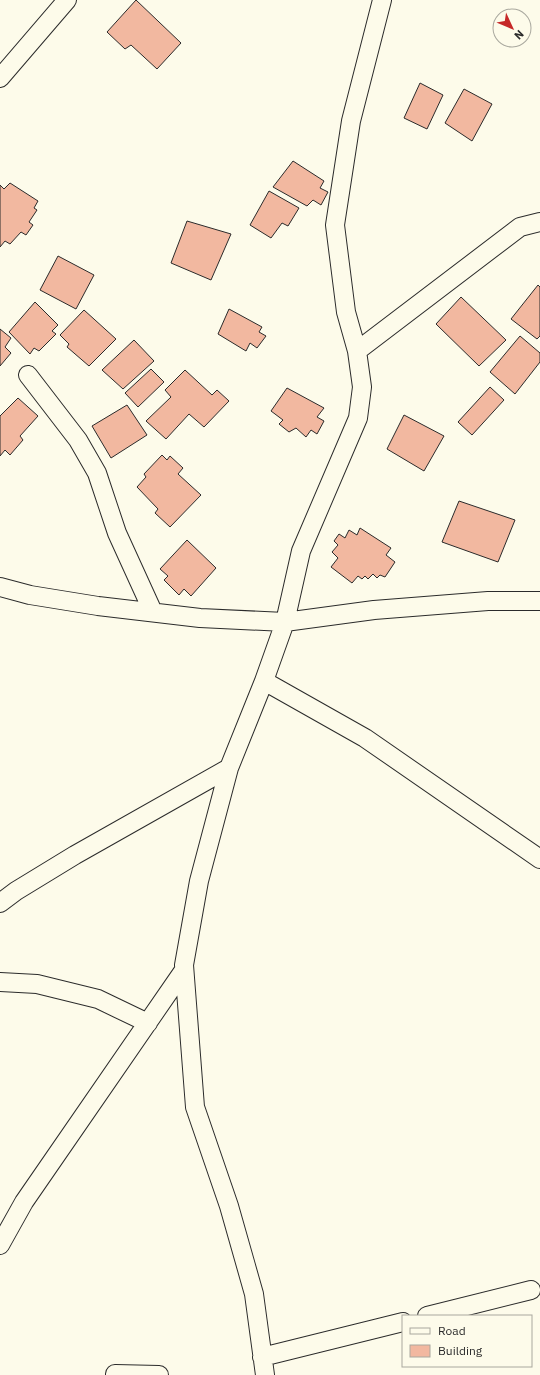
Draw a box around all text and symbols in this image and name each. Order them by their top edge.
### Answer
north arrow [492,8,532,48]
text: N [511,27,527,43]
legend [402,1315,532,1367]
text: Road [438,1323,466,1338]
text: Building [438,1343,483,1358]

